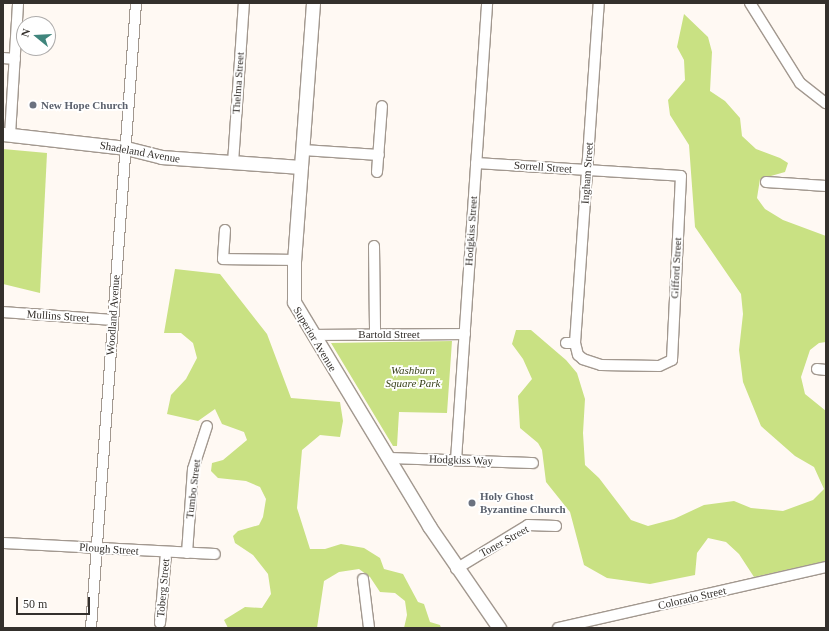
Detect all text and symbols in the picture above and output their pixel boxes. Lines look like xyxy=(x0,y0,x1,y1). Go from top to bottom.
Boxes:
north arrow xyxy=(16,16,56,56)
text: N xyxy=(19,27,32,38)
street label: Thelma Street xyxy=(229,52,247,114)
place label: New Hope Church xyxy=(41,98,128,112)
marker: New Hope Church xyxy=(28,100,38,110)
street label: Shadeland Avenue xyxy=(98,138,182,166)
street label: Ingham Street xyxy=(578,142,596,204)
street label: Sorrell Street xyxy=(513,158,573,176)
street label: Hodgkiss Street xyxy=(462,196,480,266)
street label: Gifford Street xyxy=(668,237,684,299)
street label: Woodland Avenue xyxy=(104,274,122,356)
street label: Superior Avenue xyxy=(290,304,340,374)
street label: Mullins Street xyxy=(26,307,90,325)
street label: Bartold Street xyxy=(358,327,420,341)
park label: Washburn Square Park xyxy=(386,364,440,390)
street label: Hodgkiss Way xyxy=(429,452,493,468)
street label: Tumbo Street xyxy=(183,459,203,519)
place label: Holy Ghost Byzantine Church xyxy=(480,490,566,516)
marker: Holy Ghost Byzantine Church xyxy=(467,498,477,508)
street label: Toner Street xyxy=(477,522,531,560)
street label: Plough Street xyxy=(79,540,139,558)
street label: Toberg Street xyxy=(154,558,172,618)
street label: Colorado Street xyxy=(657,584,727,612)
scale bar xyxy=(18,589,92,615)
text: 50 m xyxy=(23,597,47,611)

